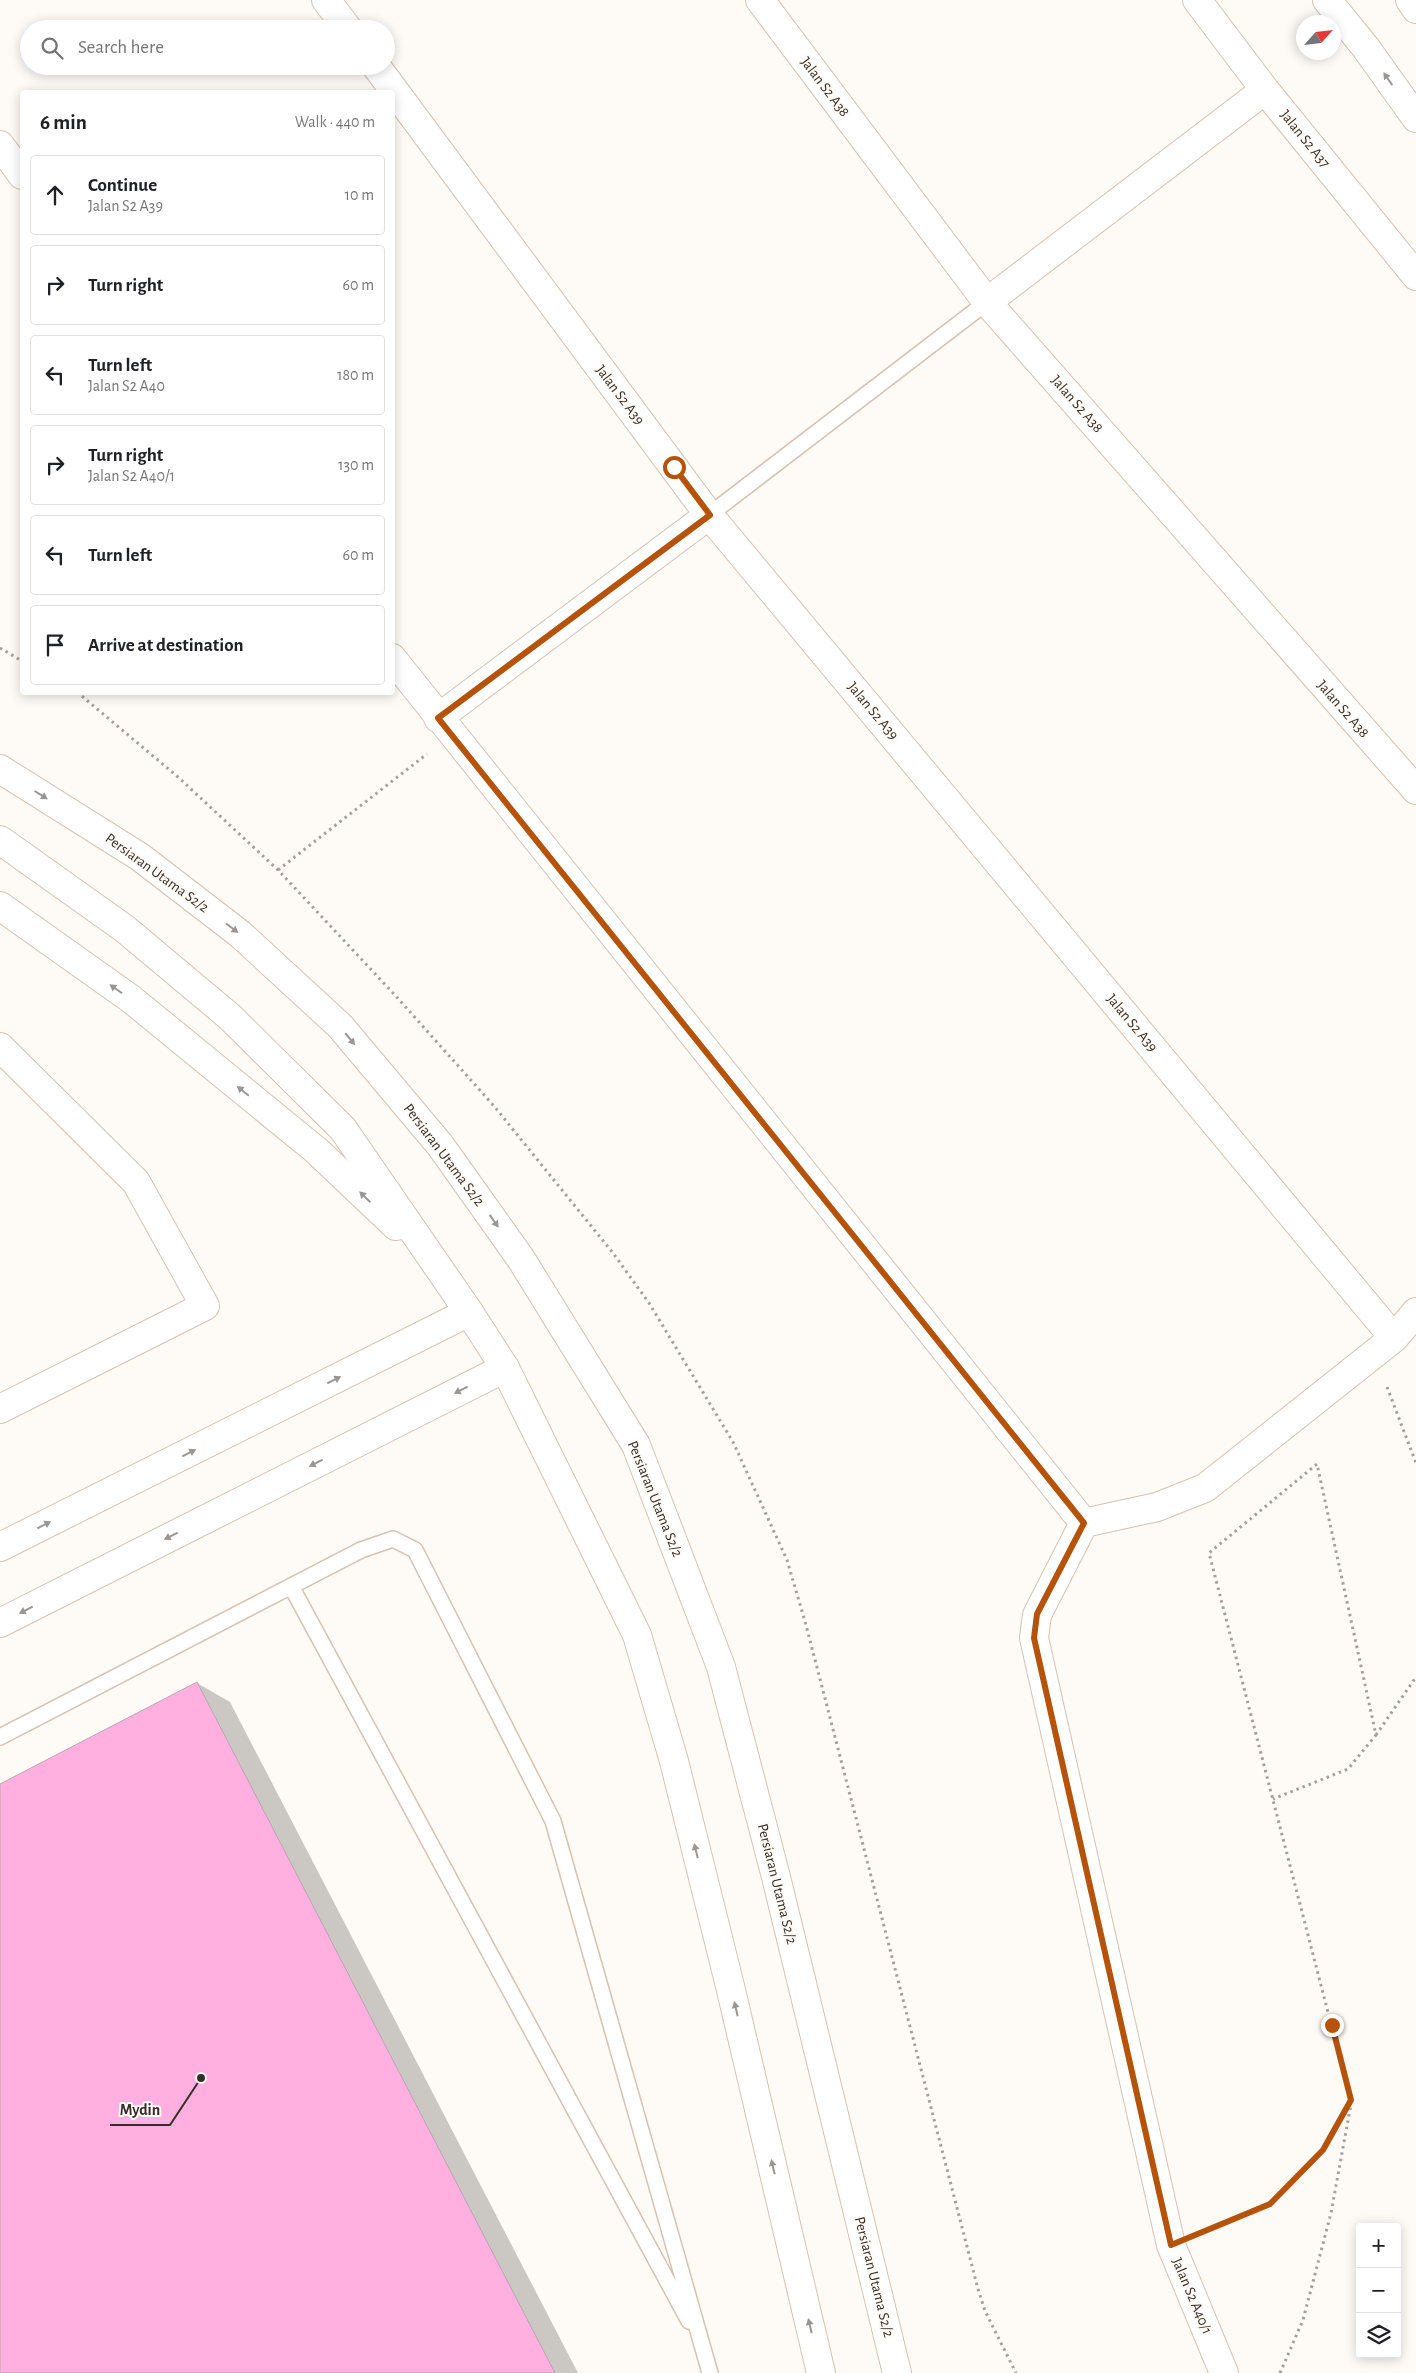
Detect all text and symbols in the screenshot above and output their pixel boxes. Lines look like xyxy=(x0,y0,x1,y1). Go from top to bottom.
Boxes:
north arrow xyxy=(1296,15,1341,60)
search box xyxy=(20,20,395,75)
icon: search xyxy=(38,34,66,62)
text: Search here xyxy=(78,38,164,57)
street label: Jalan S2 A38 xyxy=(798,54,852,120)
one-way arrow xyxy=(1383,72,1393,85)
street label: Jalan S2 A37 xyxy=(1277,107,1333,171)
text: 6 min xyxy=(40,112,87,133)
text: Walk · 440 m xyxy=(295,114,375,130)
text: Continue xyxy=(88,176,157,195)
icon: ahead xyxy=(41,181,69,209)
text: 10 m xyxy=(345,187,374,203)
text: Jalan S2 A39 xyxy=(88,198,163,214)
icon: right xyxy=(41,271,69,299)
text: Turn right xyxy=(88,276,163,295)
text: 60 m xyxy=(343,277,374,293)
text: Turn left xyxy=(88,356,152,375)
icon: left xyxy=(41,361,69,389)
street label: Jalan S2 A39 xyxy=(593,362,647,428)
text: 180 m xyxy=(337,367,374,383)
street label: Jalan S2 A38 xyxy=(1048,373,1106,435)
text: Jalan S2 A40 xyxy=(88,378,165,394)
text: Turn right xyxy=(88,446,163,465)
icon: right xyxy=(41,451,69,479)
route start xyxy=(663,456,686,479)
text: 130 m xyxy=(338,457,374,473)
text: Jalan S2 A40/1 xyxy=(88,468,175,484)
icon: left xyxy=(41,541,69,569)
text: Turn left xyxy=(88,546,152,565)
text: 60 m xyxy=(343,547,374,563)
icon: arrive xyxy=(41,631,69,659)
text: Arrive at destination xyxy=(88,636,244,655)
street label: Jalan S2 A38 xyxy=(1314,678,1372,740)
street label: Jalan S2 A39 xyxy=(845,679,901,743)
one-way arrow xyxy=(35,790,48,800)
street label: Persiaran Utama S2/2 xyxy=(102,830,212,916)
one-way arrow xyxy=(225,922,238,933)
one-way arrow xyxy=(109,984,123,994)
street label: Jalan S2 A39 xyxy=(1104,991,1160,1055)
one-way arrow xyxy=(345,1032,356,1045)
one-way arrow xyxy=(237,1085,250,1096)
street label: Persiaran Utama S2/2 xyxy=(401,1101,487,1209)
one-way arrow xyxy=(360,1191,372,1203)
one-way arrow xyxy=(489,1214,499,1228)
one-way arrow xyxy=(327,1376,341,1384)
one-way arrow xyxy=(454,1386,468,1394)
street label: Persiaran Utama S2/2 xyxy=(625,1439,685,1559)
one-way arrow xyxy=(182,1449,196,1457)
one-way arrow xyxy=(309,1459,323,1467)
one-way arrow xyxy=(36,1521,51,1530)
one-way arrow xyxy=(164,1533,178,1541)
one-way arrow xyxy=(19,1606,33,1614)
street label: Persiaran Utama S2/2 xyxy=(755,1822,799,1946)
one-way arrow xyxy=(692,1844,700,1859)
one-way arrow xyxy=(732,2002,740,2017)
route end xyxy=(1321,2014,1344,2037)
callout: Mydin xyxy=(110,2094,170,2125)
text: Mydin xyxy=(120,2102,160,2119)
one-way arrow xyxy=(769,2160,777,2175)
street label: Persiaran Utama S2/2 xyxy=(852,2215,896,2339)
map controls xyxy=(1356,2223,1401,2358)
button: + xyxy=(1356,2223,1401,2268)
street label: Jalan S2 A40/1 xyxy=(1169,2255,1215,2337)
button: − xyxy=(1356,2268,1401,2313)
button: layers xyxy=(1356,2313,1401,2358)
one-way arrow xyxy=(806,2318,814,2333)

